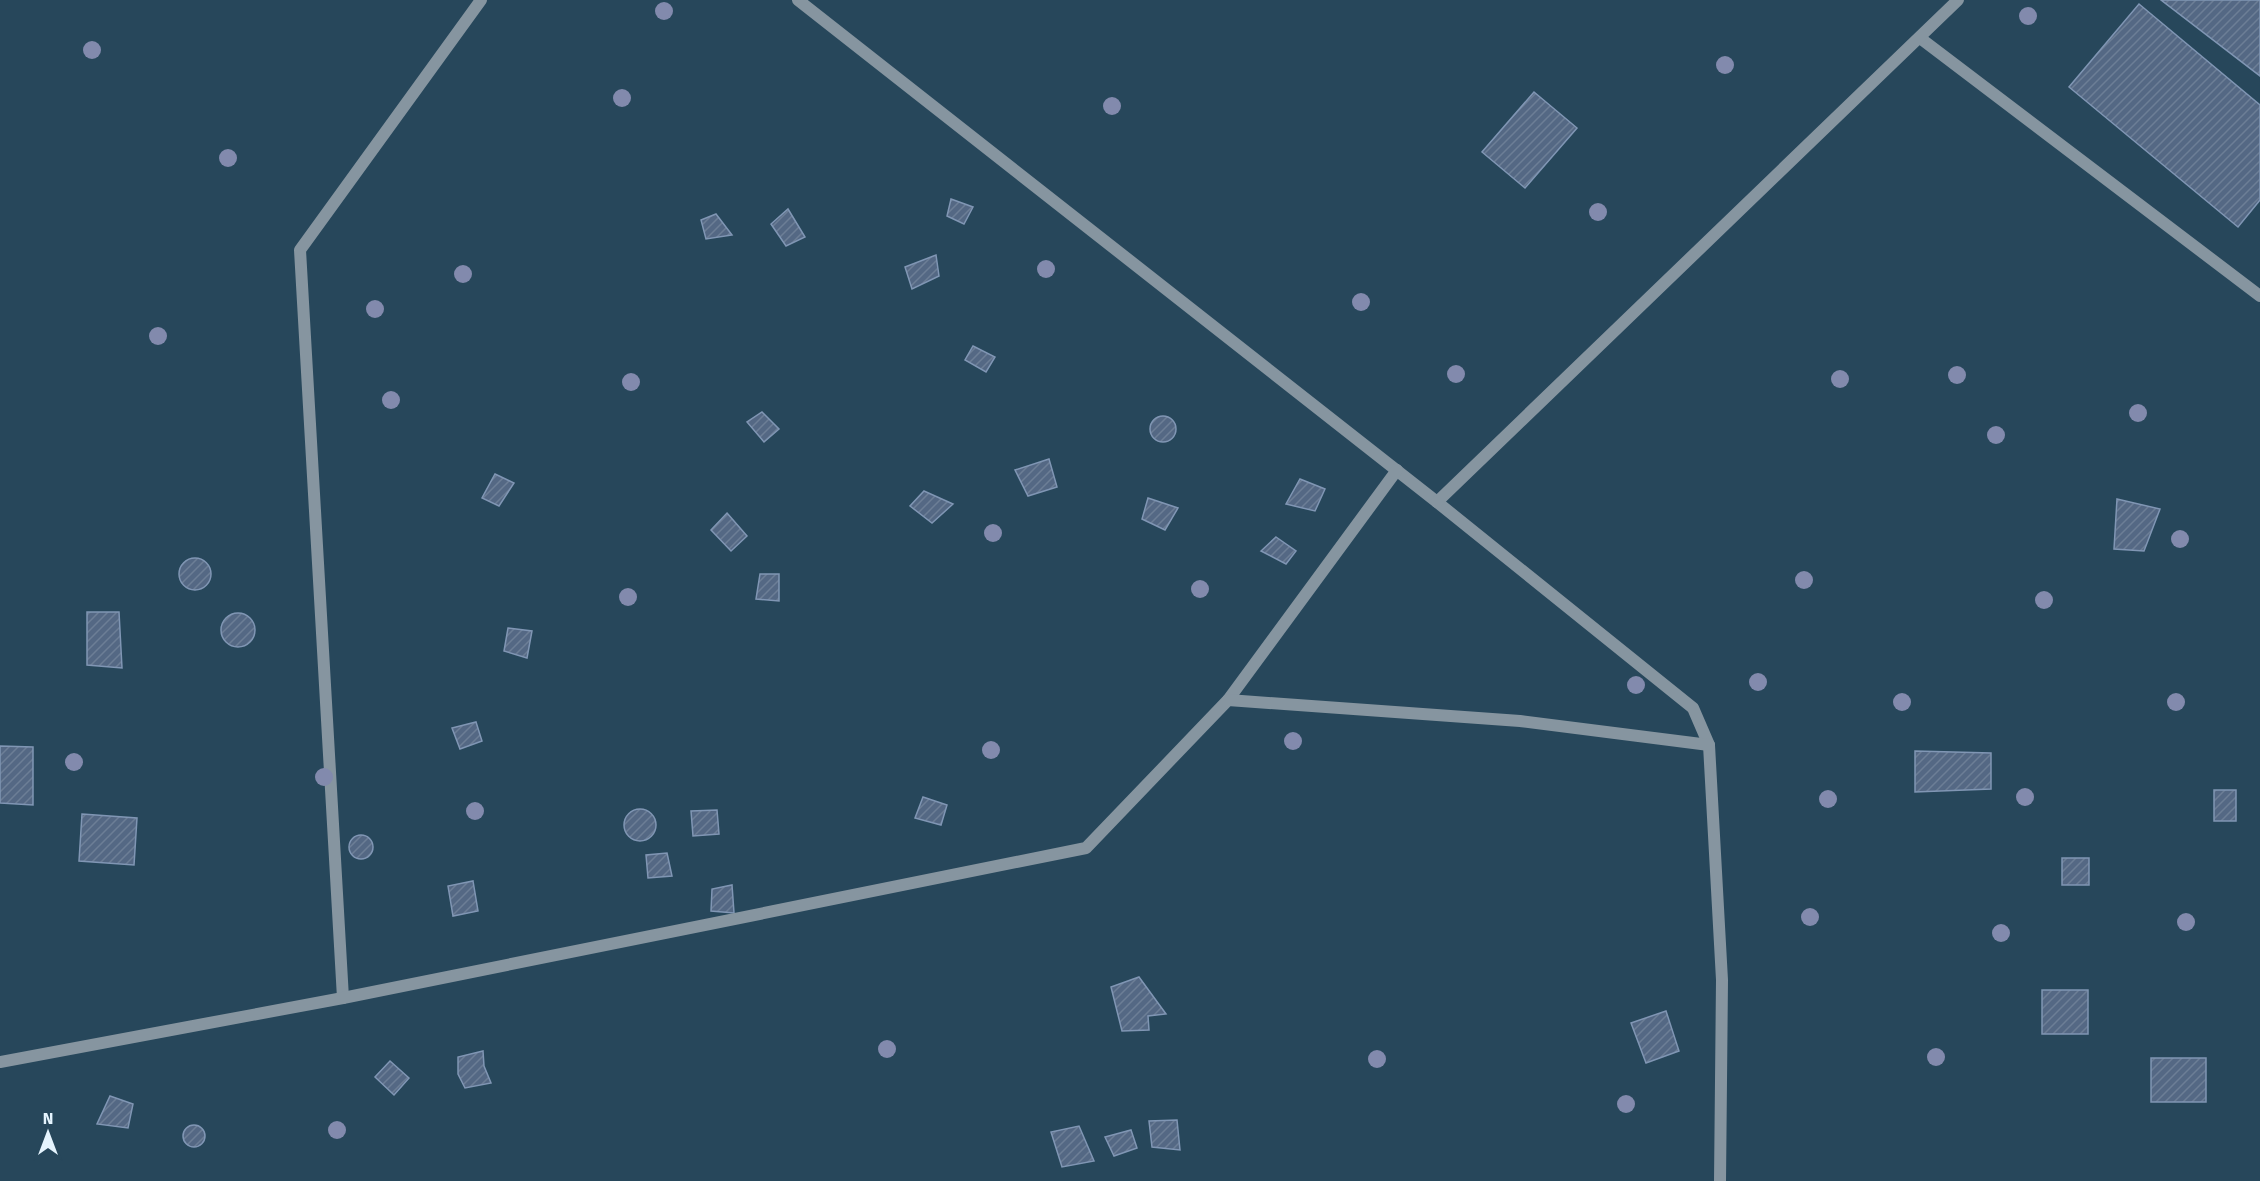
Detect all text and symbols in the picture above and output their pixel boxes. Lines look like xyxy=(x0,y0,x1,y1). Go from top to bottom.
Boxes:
north arrow xyxy=(18,1103,78,1163)
text: N xyxy=(43,1109,53,1128)

